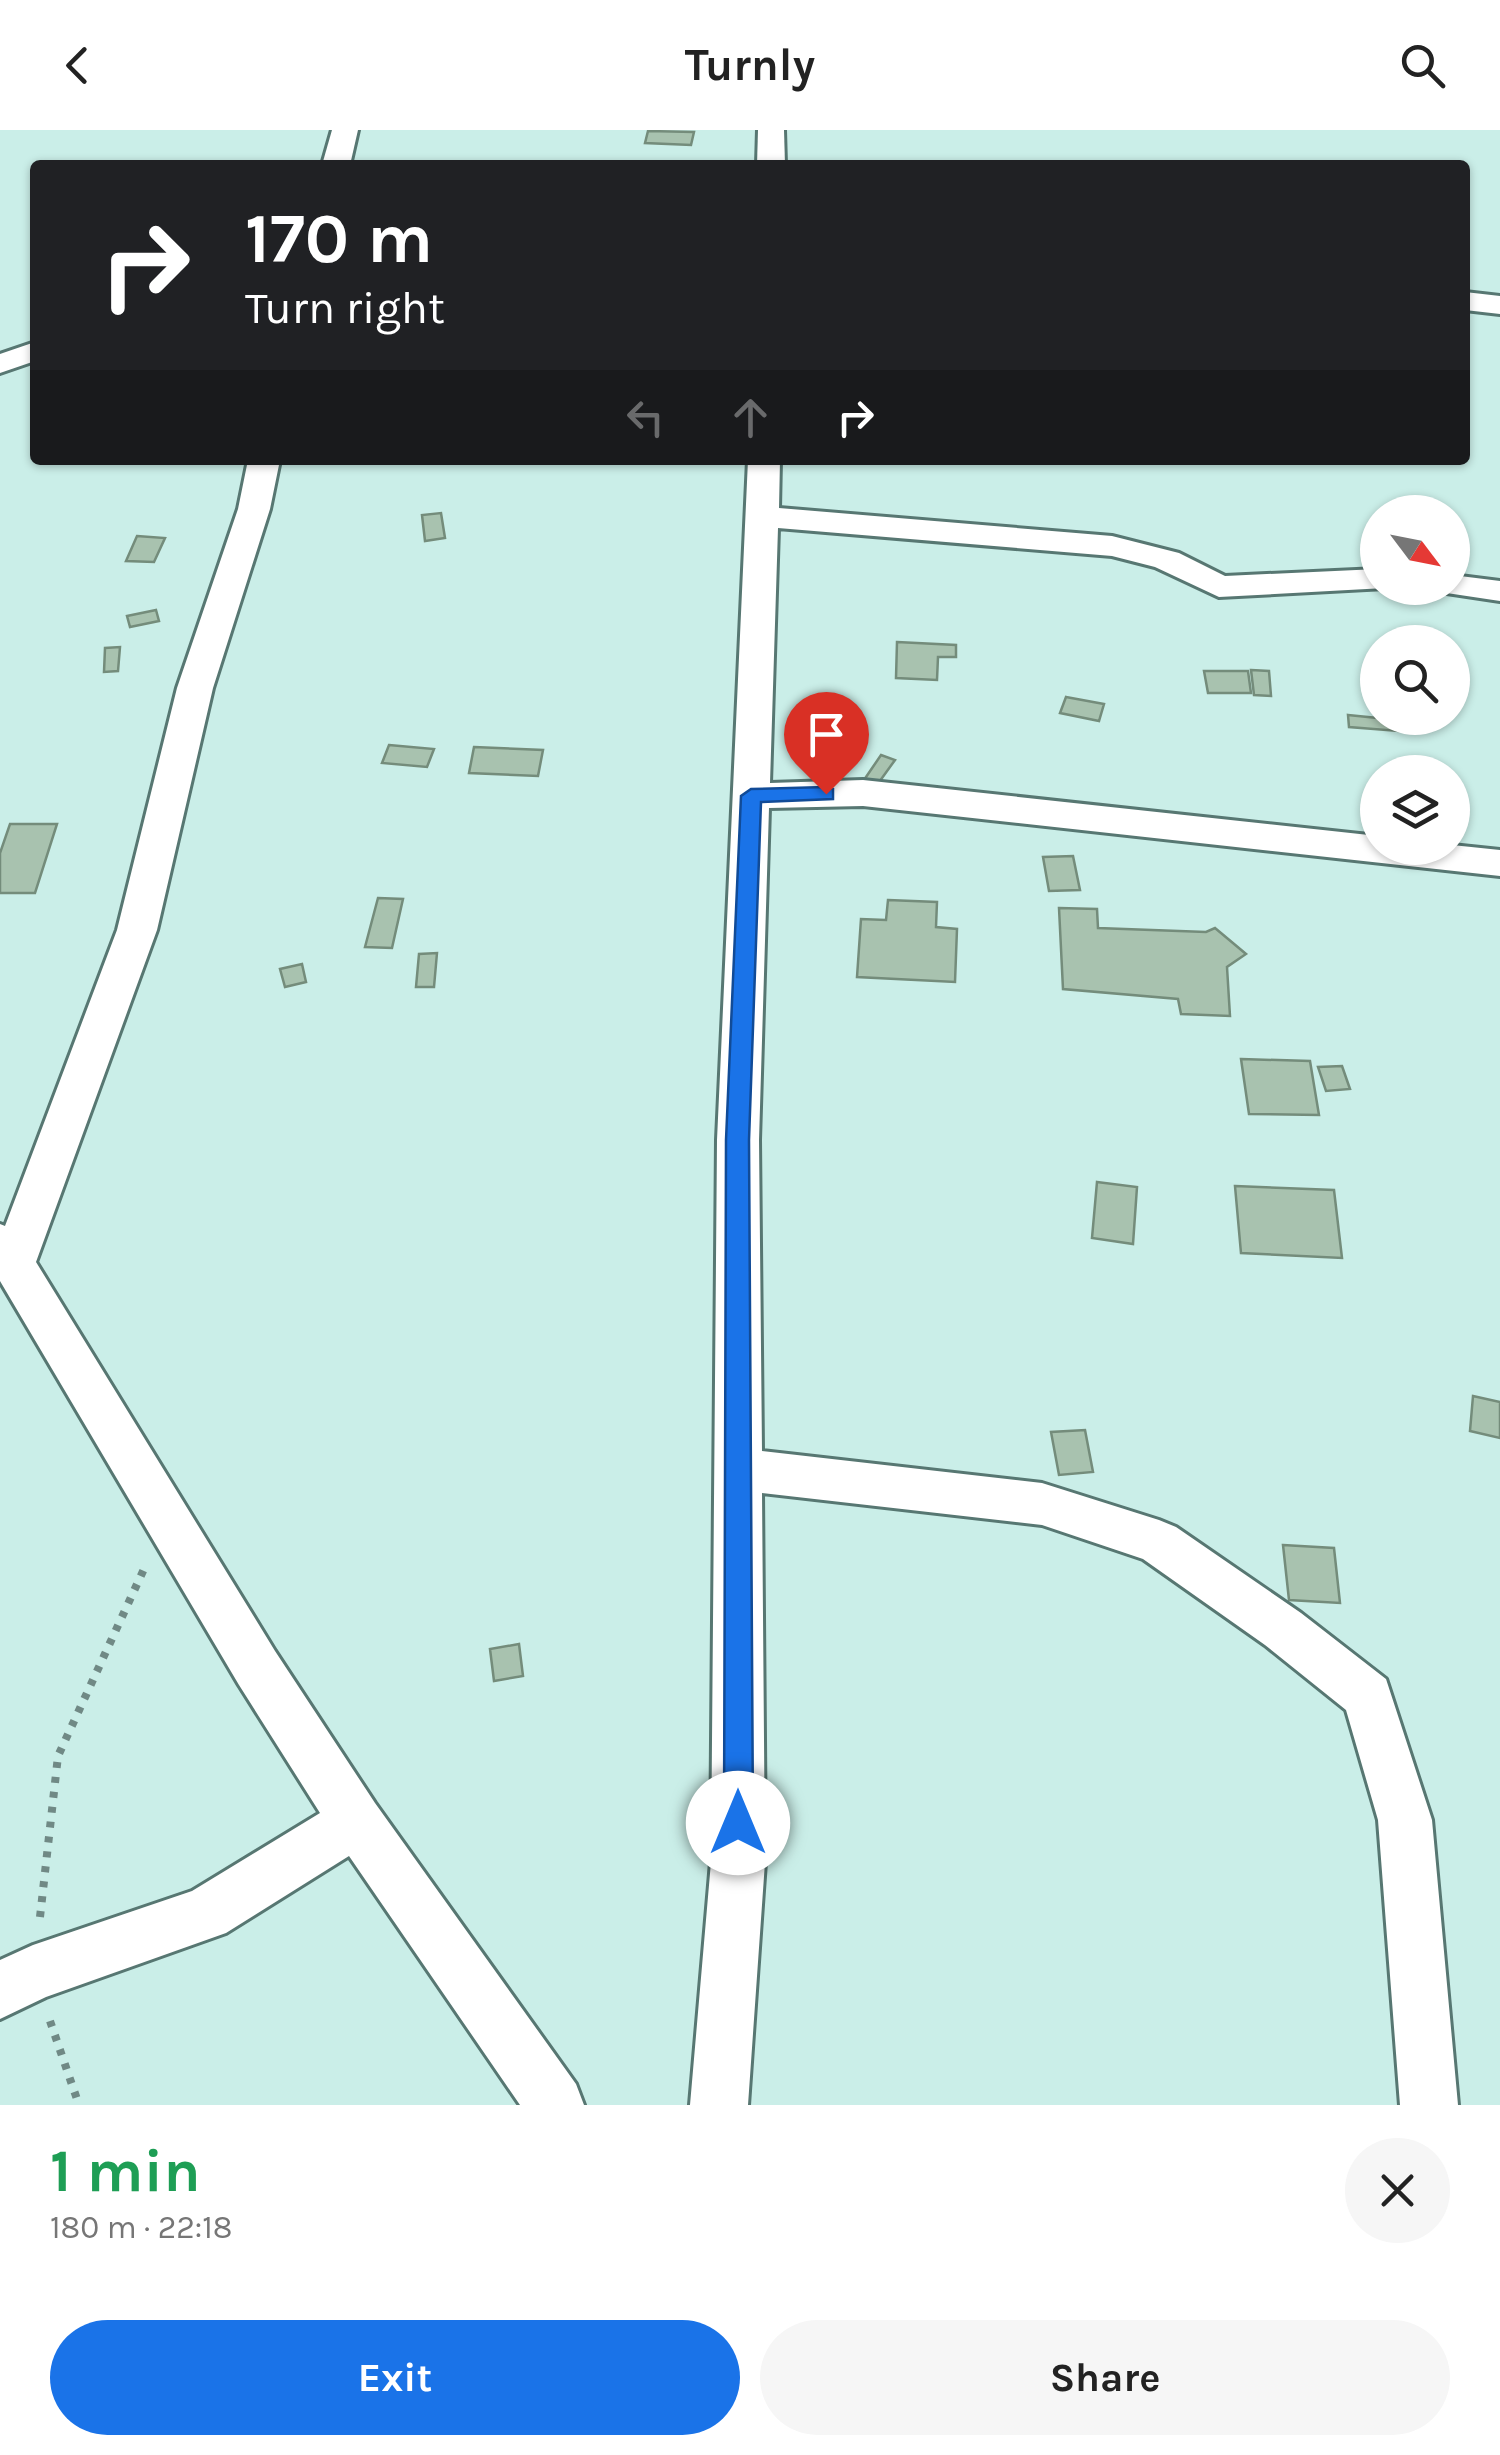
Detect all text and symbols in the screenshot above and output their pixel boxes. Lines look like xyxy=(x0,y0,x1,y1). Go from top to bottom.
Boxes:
icon: back xyxy=(50,38,105,93)
icon: search xyxy=(1395,38,1450,93)
text: Turnly xyxy=(685,39,815,91)
text: 170 m xyxy=(245,198,433,280)
icon: right xyxy=(80,200,210,330)
text: Turn right xyxy=(245,282,445,334)
icon: left xyxy=(618,390,673,445)
icon: ahead xyxy=(723,390,778,445)
icon: right xyxy=(828,390,883,445)
north arrow xyxy=(1360,495,1470,605)
map controls xyxy=(1360,495,1470,865)
button: search xyxy=(1360,625,1470,735)
pin xyxy=(784,692,869,795)
icon: arrive xyxy=(799,707,854,762)
button: layers xyxy=(1360,755,1470,865)
position arrow xyxy=(686,1771,790,1875)
text: 1 min xyxy=(50,2136,201,2206)
button: close xyxy=(1345,2138,1450,2243)
text: 180 m · 22:18 xyxy=(50,2209,232,2246)
button: Exit xyxy=(50,2320,740,2435)
button: Share xyxy=(760,2320,1450,2435)

